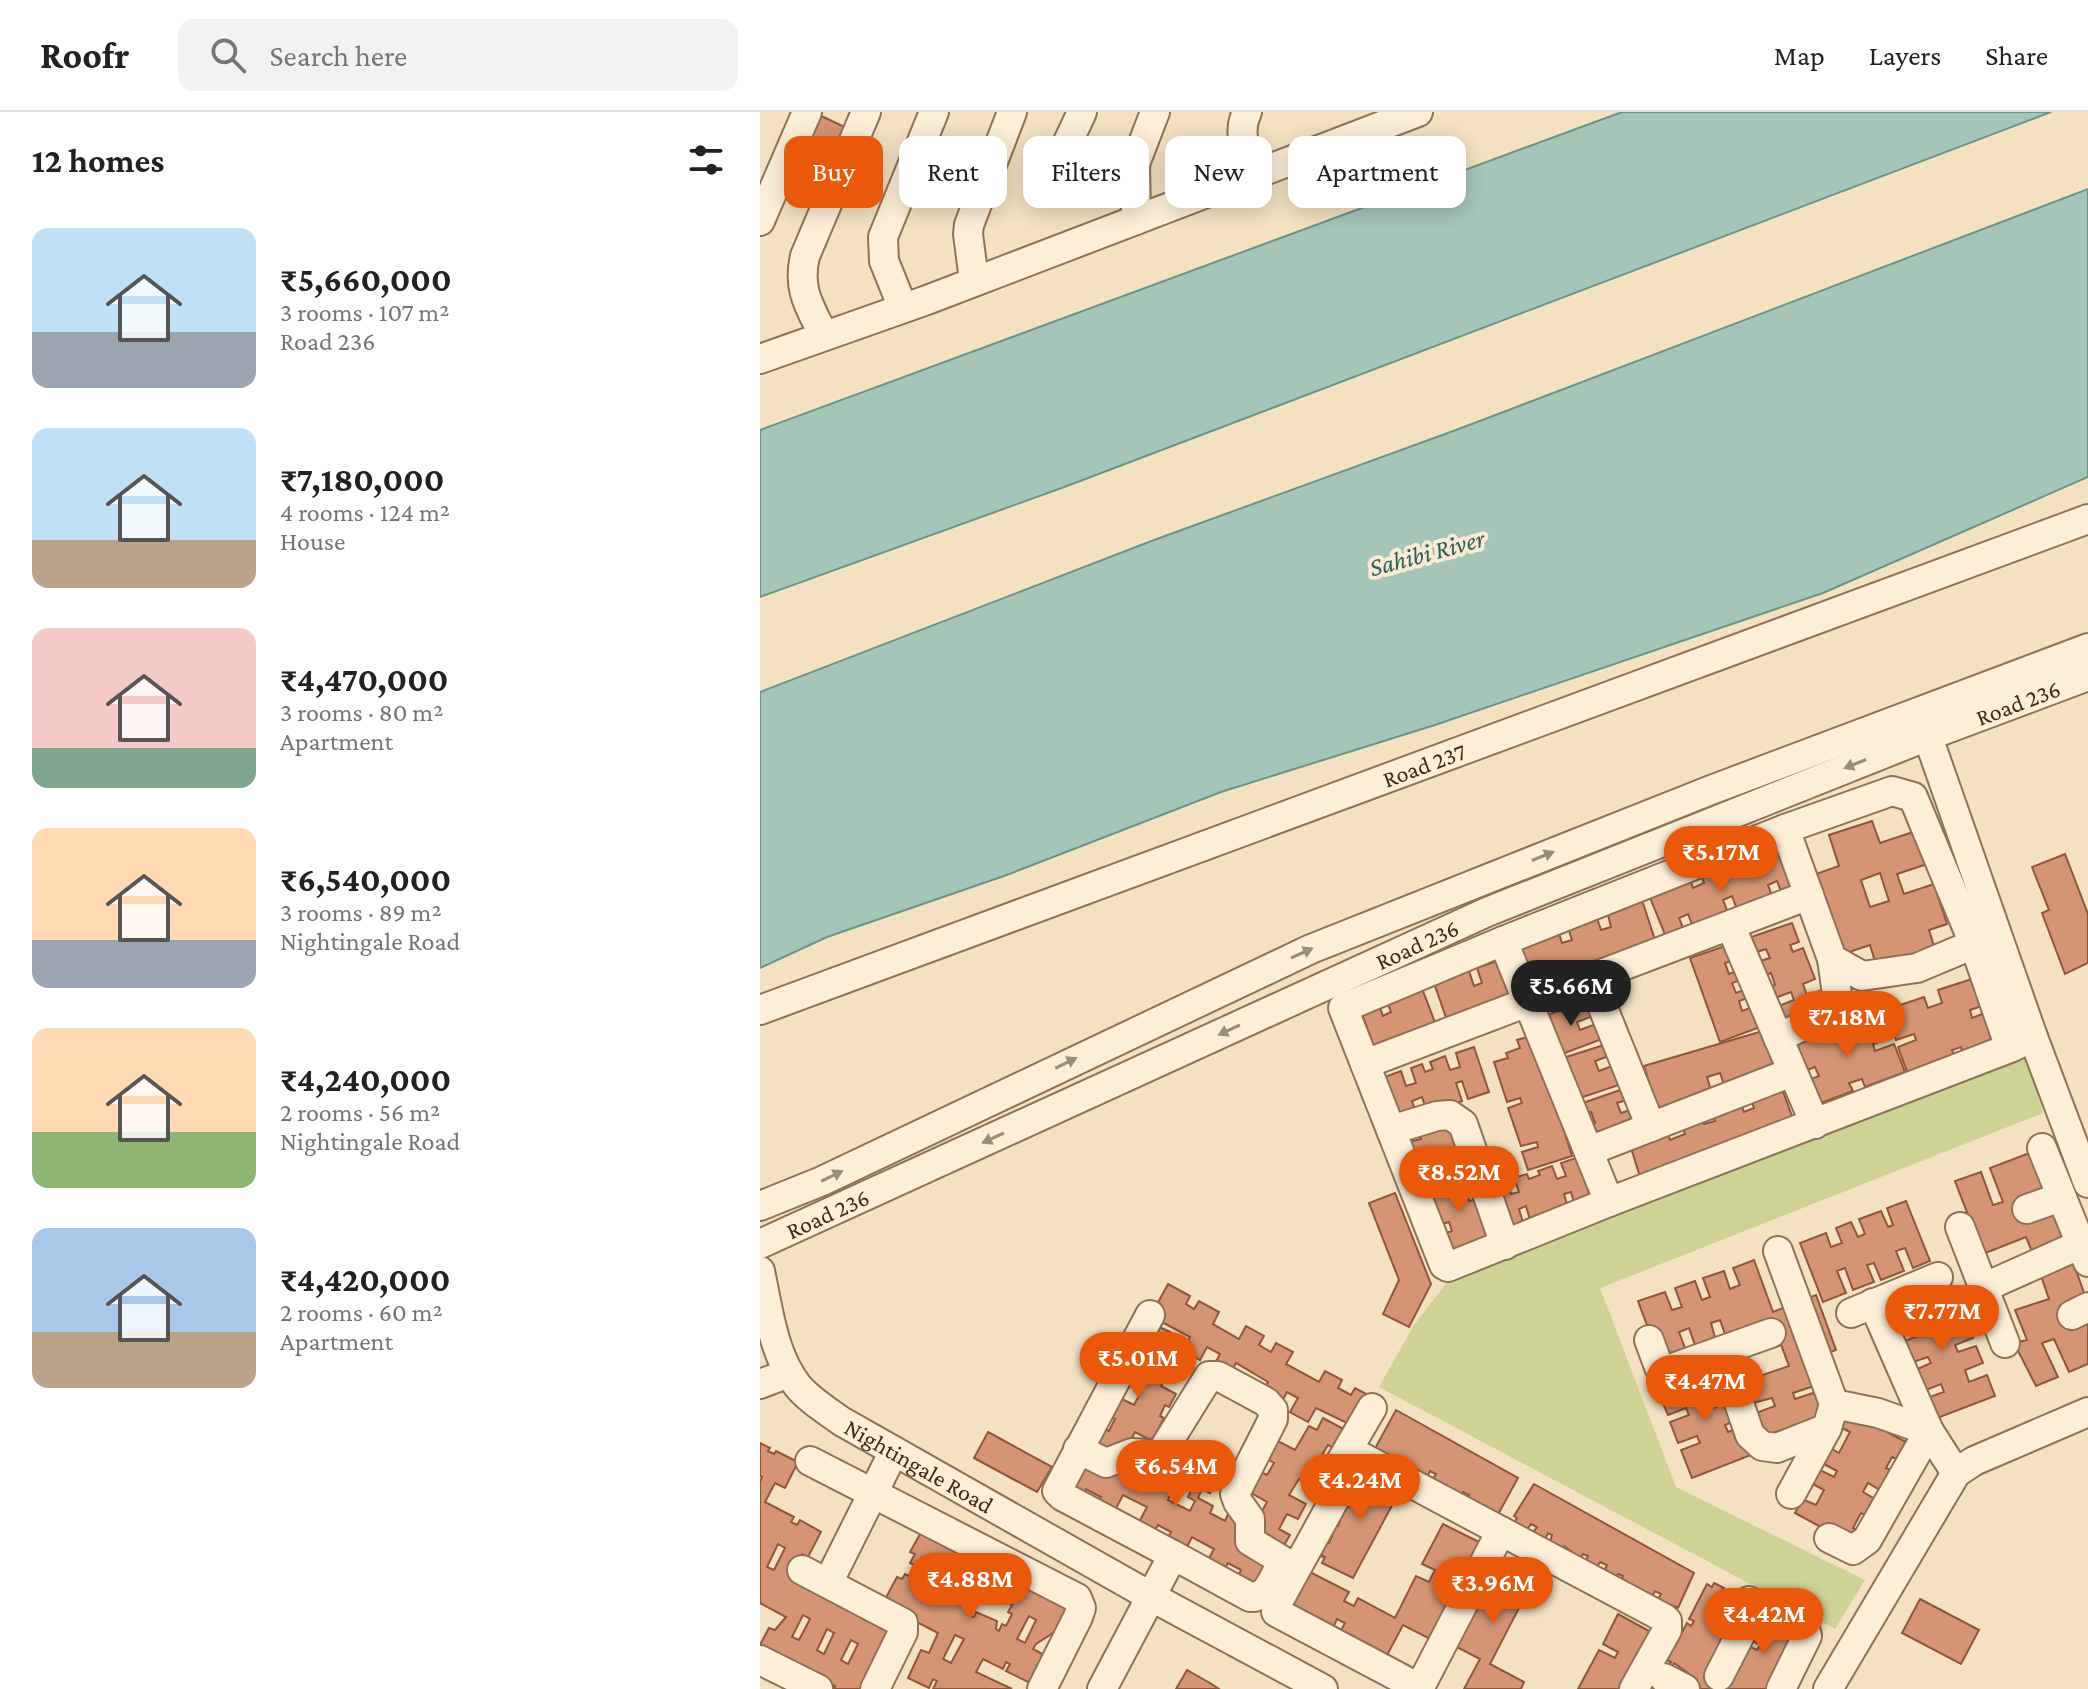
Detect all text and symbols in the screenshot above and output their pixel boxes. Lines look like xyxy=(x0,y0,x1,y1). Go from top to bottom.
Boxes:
search box xyxy=(178,19,738,91)
icon: search xyxy=(206,33,250,77)
text: Roofr xyxy=(40,34,130,76)
text: Search here xyxy=(270,39,407,72)
text: Map xyxy=(1774,40,1825,71)
text: Layers xyxy=(1869,40,1941,71)
text: Share xyxy=(1985,40,2048,71)
chip: Buy xyxy=(784,136,883,208)
chip: Rent xyxy=(899,136,1007,208)
chip: Filters xyxy=(1023,136,1149,208)
chip: New xyxy=(1165,136,1272,208)
chip: Apartment xyxy=(1288,136,1466,208)
icon: filters xyxy=(684,138,728,182)
text: 12 homes xyxy=(32,142,164,179)
icon: home xyxy=(96,260,192,356)
text: ₹5,660,000 xyxy=(280,261,452,298)
text: 3 rooms · 107 m² xyxy=(280,298,449,327)
text: Road 236 xyxy=(280,327,376,356)
icon: home xyxy=(96,460,192,556)
text: ₹7,180,000 xyxy=(280,461,444,498)
text: 4 rooms · 124 m² xyxy=(280,498,450,527)
water label: Sahibi River xyxy=(1366,523,1489,582)
text: House xyxy=(280,527,345,556)
icon: home xyxy=(96,660,192,756)
text: ₹4,470,000 xyxy=(280,661,448,698)
street label: Road 236 xyxy=(1972,674,2064,730)
text: 3 rooms · 80 m² xyxy=(280,698,443,727)
text: Apartment xyxy=(280,727,393,756)
street label: Road 237 xyxy=(1379,737,1469,792)
one-way arrow xyxy=(1843,758,1867,771)
pin: ₹5.17M xyxy=(1656,826,1786,894)
text: ₹5.17M xyxy=(1682,837,1760,866)
one-way arrow xyxy=(1531,849,1555,862)
icon: home xyxy=(96,860,192,956)
text: ₹6,540,000 xyxy=(280,861,451,898)
text: 3 rooms · 89 m² xyxy=(280,898,442,927)
street label: Road 236 xyxy=(1371,913,1462,975)
text: Nightingale Road xyxy=(280,927,460,956)
one-way arrow xyxy=(1290,947,1314,960)
pin: ₹5.66M xyxy=(1506,960,1636,1028)
text: ₹5.66M xyxy=(1529,971,1613,1000)
pin: ₹7.18M xyxy=(1782,991,1912,1059)
text: ₹7.18M xyxy=(1808,1002,1886,1031)
one-way arrow xyxy=(1217,1023,1241,1037)
one-way arrow xyxy=(1055,1056,1078,1070)
icon: home xyxy=(96,1060,192,1156)
text: ₹4,240,000 xyxy=(280,1061,451,1098)
text: 2 rooms · 56 m² xyxy=(280,1098,440,1127)
text: Nightingale Road xyxy=(280,1127,460,1156)
one-way arrow xyxy=(981,1131,1004,1145)
pin: ₹8.52M xyxy=(1394,1146,1524,1214)
text: ₹8.52M xyxy=(1417,1157,1501,1186)
one-way arrow xyxy=(820,1169,844,1183)
street label: Road 236 xyxy=(782,1183,873,1244)
icon: home xyxy=(96,1260,192,1356)
text: ₹4,420,000 xyxy=(280,1261,450,1298)
pin: ₹7.77M xyxy=(1877,1285,2007,1353)
text: ₹7.77M xyxy=(1903,1296,1981,1325)
text: 2 rooms · 60 m² xyxy=(280,1298,443,1327)
text: Apartment xyxy=(280,1327,393,1356)
pin: ₹5.01M xyxy=(1073,1332,1203,1400)
text: ₹5.01M xyxy=(1098,1343,1178,1372)
pin: ₹4.47M xyxy=(1640,1355,1770,1423)
text: ₹4.47M xyxy=(1664,1366,1746,1395)
street label: Nightingale Road xyxy=(840,1413,999,1518)
pin: ₹6.54M xyxy=(1111,1440,1241,1508)
text: ₹6.54M xyxy=(1134,1451,1218,1480)
pin: ₹4.24M xyxy=(1295,1454,1425,1522)
text: ₹4.24M xyxy=(1318,1465,1402,1494)
pin: ₹4.88M xyxy=(905,1553,1035,1621)
pin: ₹3.96M xyxy=(1428,1557,1558,1625)
text: ₹4.88M xyxy=(927,1564,1013,1593)
text: ₹3.96M xyxy=(1451,1568,1535,1597)
pin: ₹4.42M xyxy=(1699,1588,1829,1656)
text: ₹4.42M xyxy=(1722,1599,1806,1628)

